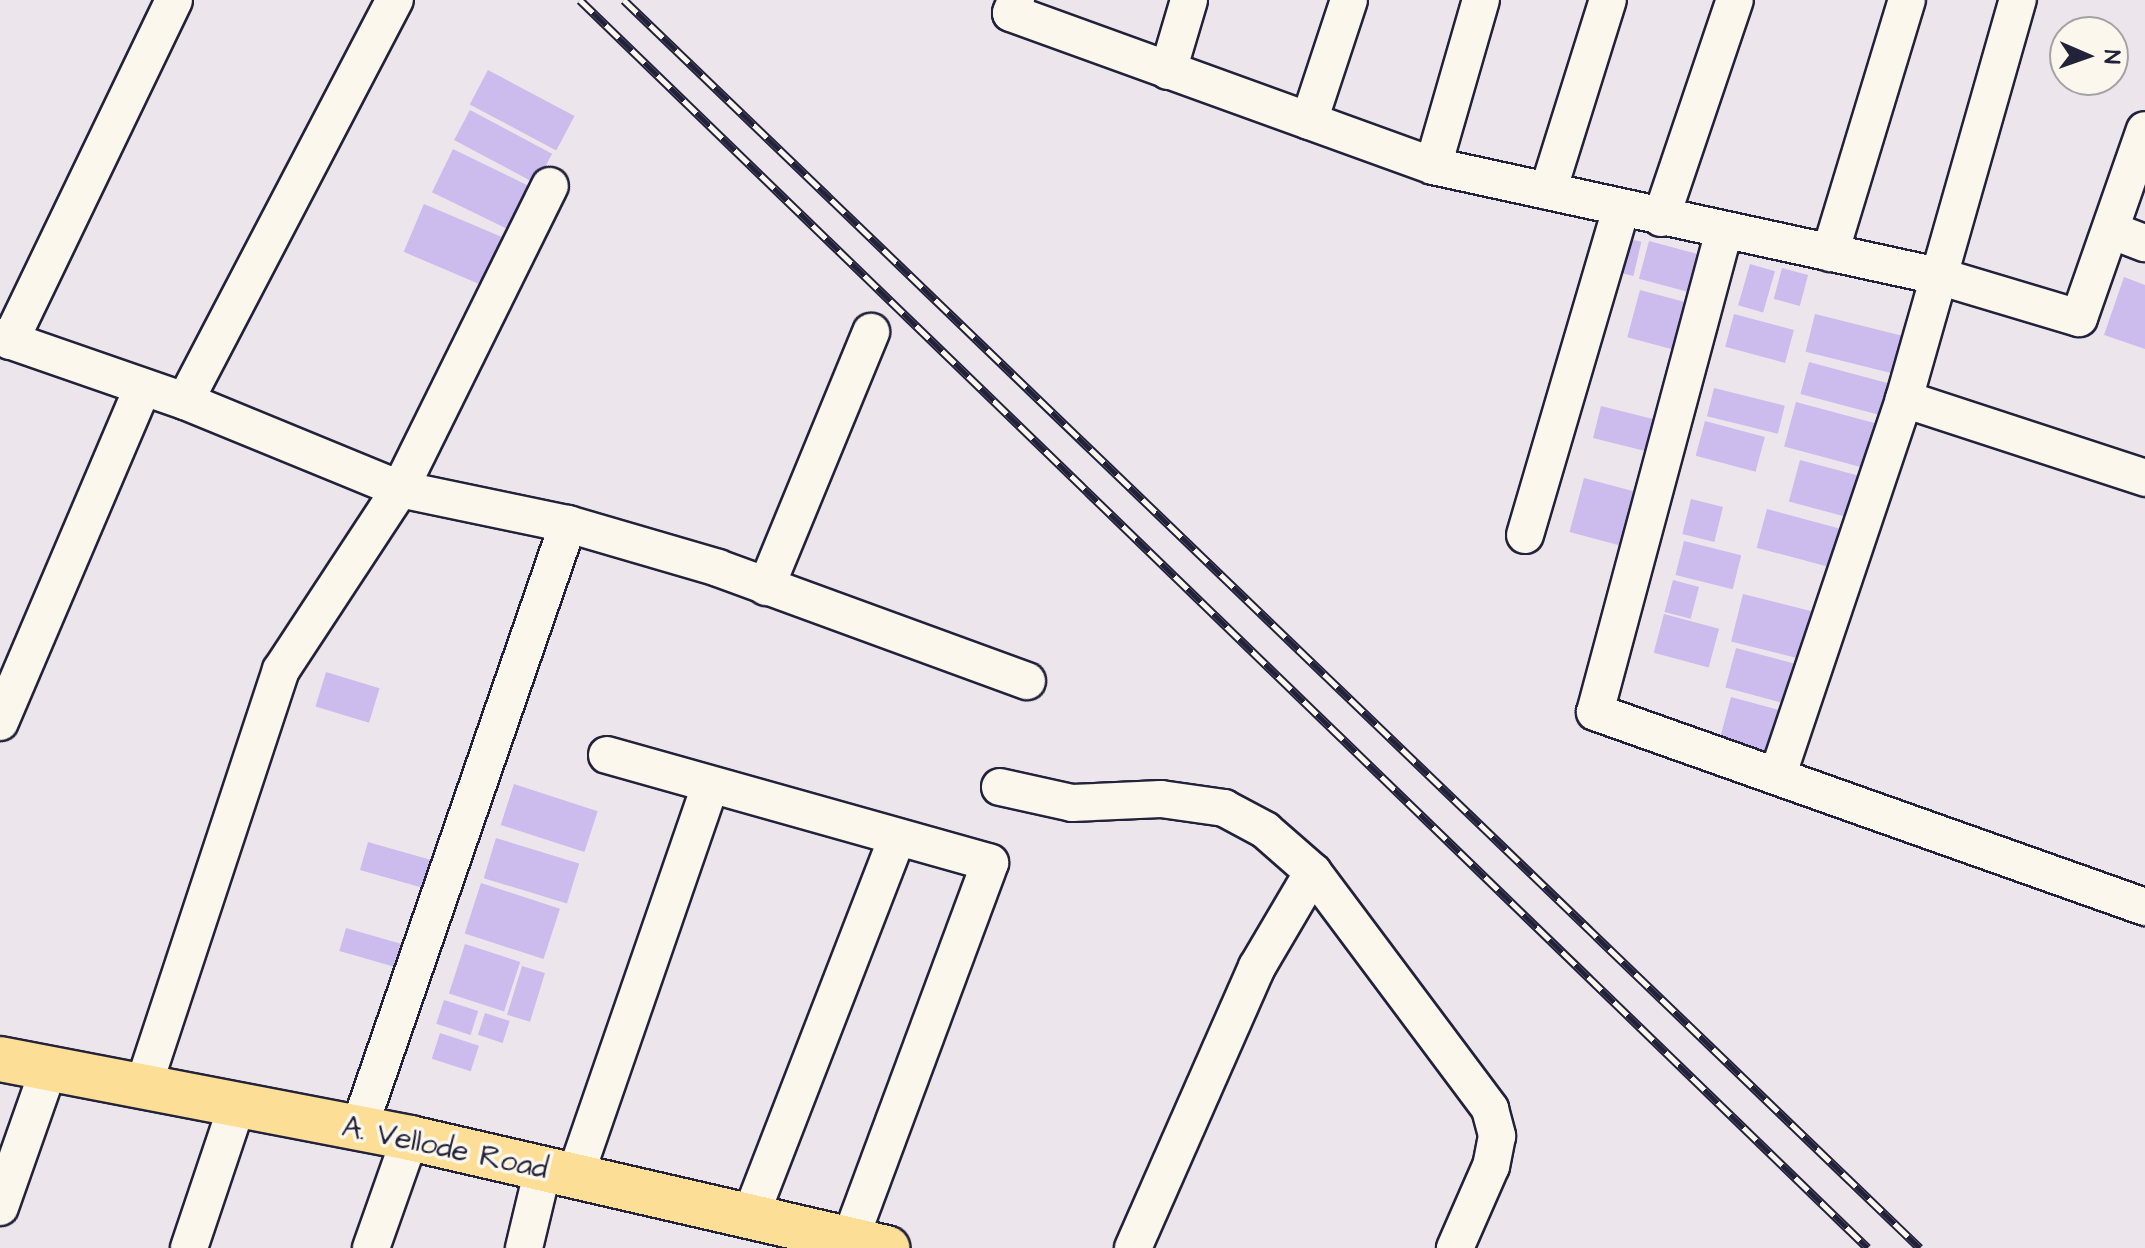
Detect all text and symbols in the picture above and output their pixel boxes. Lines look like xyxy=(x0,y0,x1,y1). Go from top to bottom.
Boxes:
north arrow xyxy=(2049,16,2129,96)
text: N xyxy=(2096,49,2127,64)
street label: A. Vellode Road xyxy=(339,1109,551,1187)

